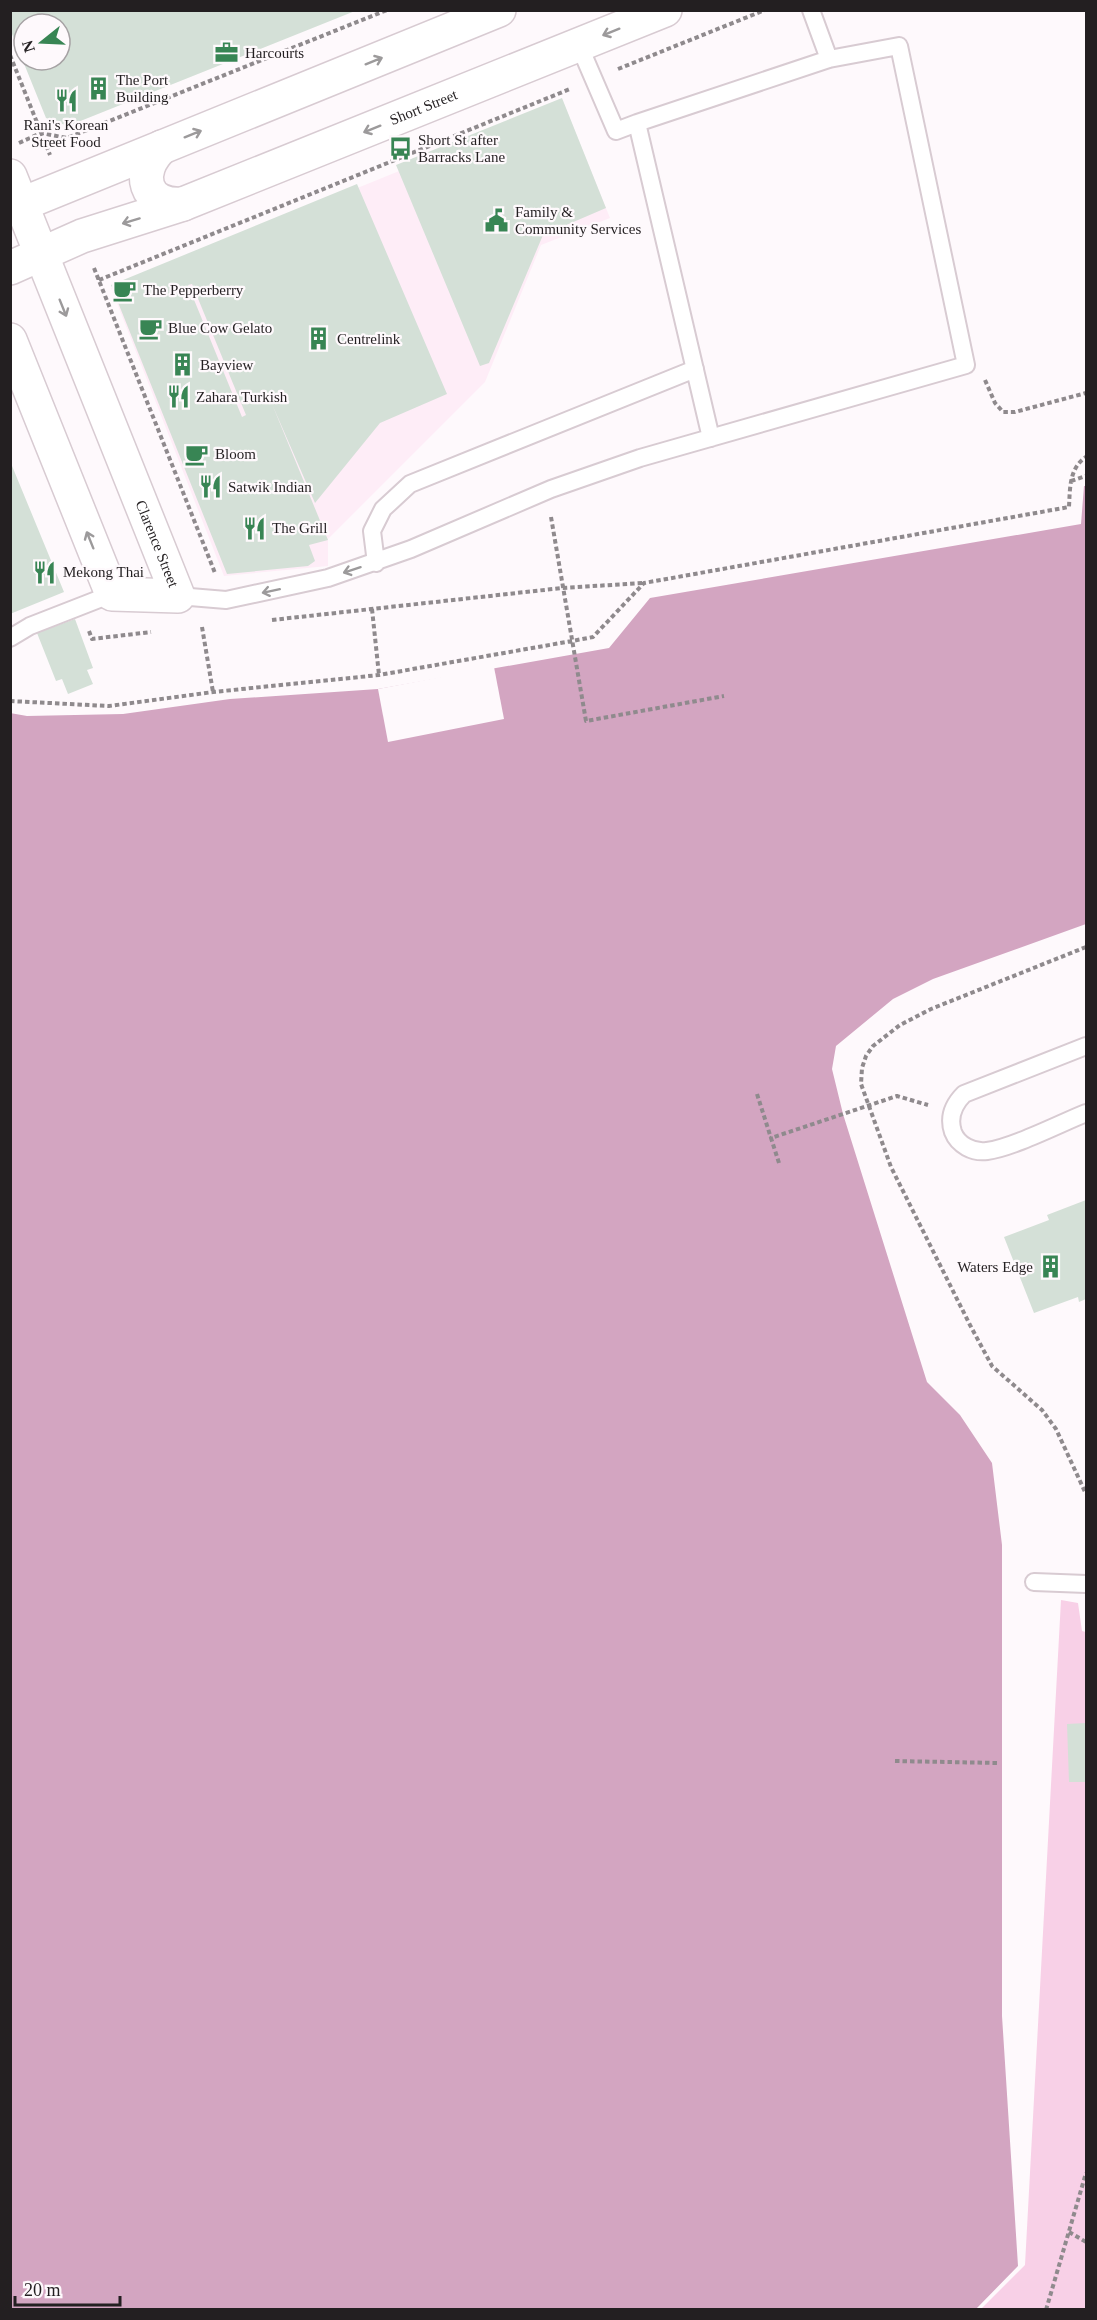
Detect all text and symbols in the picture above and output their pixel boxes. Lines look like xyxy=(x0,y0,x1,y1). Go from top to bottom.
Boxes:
north arrow xyxy=(12,12,72,72)
one-way arrow xyxy=(602,28,621,39)
text: N xyxy=(18,38,38,55)
office icon: Harcourts xyxy=(214,40,240,66)
place label: Harcourts xyxy=(245,45,304,61)
one-way arrow xyxy=(364,55,382,66)
place label: The Port Building xyxy=(116,72,169,105)
building icon: The Port Building xyxy=(85,76,111,102)
street label: Short Street xyxy=(387,86,460,128)
restaurant icon: Rani's Korean Street Food xyxy=(53,88,79,114)
place label: Rani's Korean Street Food xyxy=(24,117,109,150)
one-way arrow xyxy=(363,124,381,135)
one-way arrow xyxy=(183,128,202,139)
place label: Short St after Barracks Lane xyxy=(418,132,505,165)
bus stop icon: Short St after Barracks Lane xyxy=(387,136,413,162)
place label: Family & Community Services xyxy=(515,204,641,237)
public building icon: Family & Community Services xyxy=(484,208,510,234)
one-way arrow xyxy=(122,216,141,227)
cafe icon: The Pepperberry xyxy=(112,277,138,303)
place label: The Pepperberry xyxy=(143,282,244,298)
one-way arrow xyxy=(59,298,70,317)
cafe icon: Blue Cow Gelato xyxy=(137,315,163,341)
place label: Blue Cow Gelato xyxy=(168,320,272,336)
building icon: Centrelink xyxy=(306,326,332,352)
place label: Centrelink xyxy=(337,331,401,347)
building icon: Bayview xyxy=(169,352,195,378)
place label: Bayview xyxy=(200,357,253,373)
restaurant icon: Zahara Turkish xyxy=(165,384,191,410)
place label: Zahara Turkish xyxy=(196,389,288,405)
cafe icon: Bloom xyxy=(184,441,210,467)
place label: Bloom xyxy=(215,446,256,462)
restaurant icon: Satwik Indian xyxy=(197,474,223,500)
place label: Satwik Indian xyxy=(228,479,312,495)
street label: Clarence Street xyxy=(133,498,182,590)
restaurant icon: The Grill xyxy=(241,515,267,541)
place label: The Grill xyxy=(272,520,327,536)
one-way arrow xyxy=(84,531,95,550)
restaurant icon: Mekong Thai xyxy=(32,559,58,585)
place label: Mekong Thai xyxy=(63,564,144,580)
one-way arrow xyxy=(343,566,362,577)
one-way arrow xyxy=(262,585,281,597)
building icon: Waters Edge xyxy=(1038,1254,1064,1280)
place label: Waters Edge xyxy=(957,1259,1033,1275)
scale bar xyxy=(15,2269,120,2307)
text: 20 m xyxy=(24,2280,61,2300)

